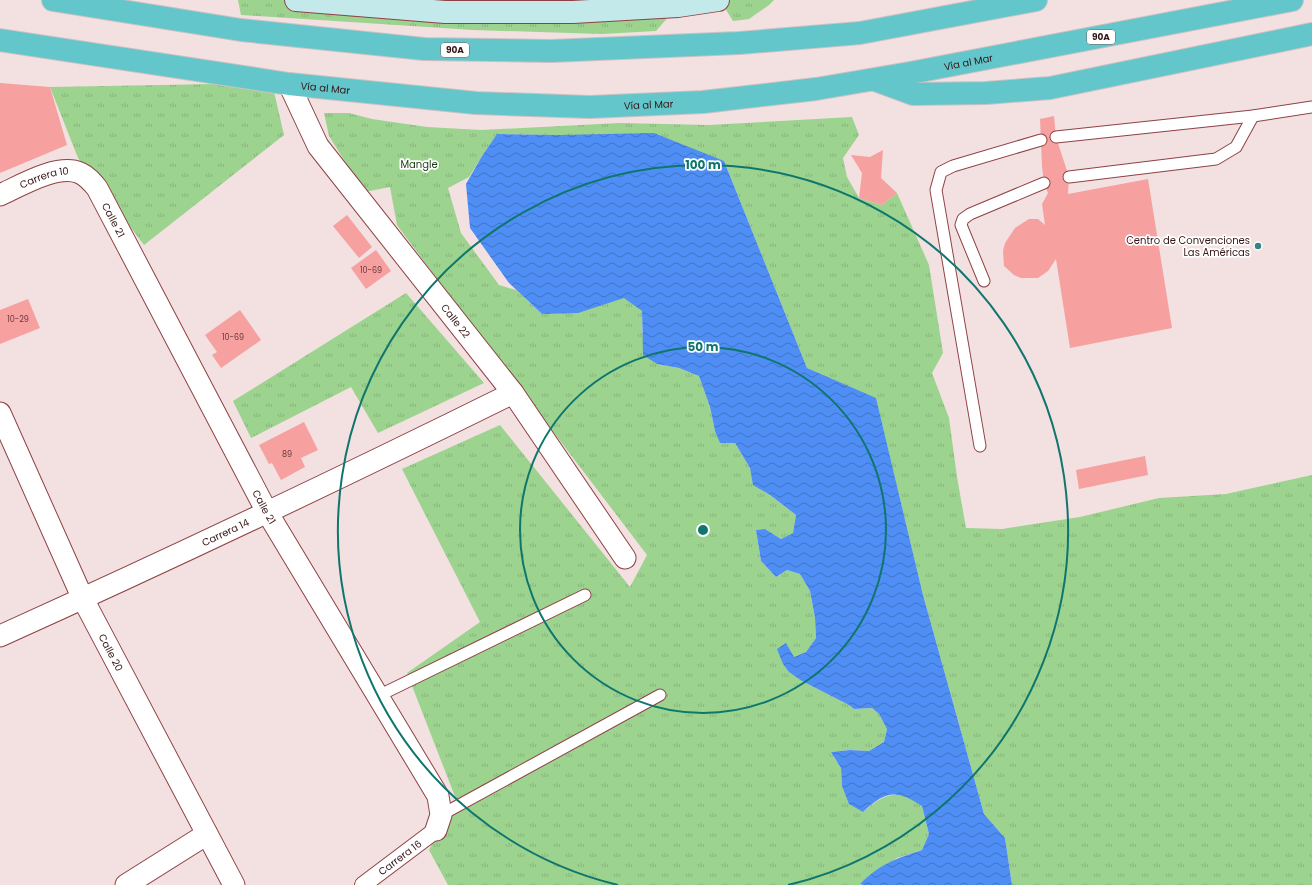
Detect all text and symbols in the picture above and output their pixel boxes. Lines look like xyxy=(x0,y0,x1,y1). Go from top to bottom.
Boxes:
road number: 90A xyxy=(1087,30,1115,44)
road number: 90A xyxy=(441,43,469,57)
street label: Vía al Mar xyxy=(943,50,994,74)
street label: Vía al Mar xyxy=(300,78,351,98)
street label: Vía al Mar xyxy=(623,96,674,113)
text: 100 m xyxy=(685,156,721,173)
park label: Mangle xyxy=(400,157,438,172)
street label: Carrera 10 xyxy=(17,163,69,192)
street label: Calle 21 xyxy=(98,200,129,240)
place label: Centro de Convenciones Las Américas xyxy=(1126,233,1250,260)
marker: Centro de Convenciones Las Américas xyxy=(1253,241,1263,251)
house number: 10-69 xyxy=(360,265,382,276)
street label: Calle 22 xyxy=(438,300,474,341)
house number: 10-29 xyxy=(7,314,29,325)
house number: 10-69 xyxy=(222,332,244,343)
text: 50 m xyxy=(688,338,719,355)
house number: 89 xyxy=(282,449,292,460)
street label: Calle 21 xyxy=(249,487,280,527)
street label: Carrera 14 xyxy=(199,514,251,550)
centre of rings xyxy=(696,523,710,537)
street label: Calle 20 xyxy=(95,631,127,674)
street label: Carrera 16 xyxy=(375,836,425,879)

